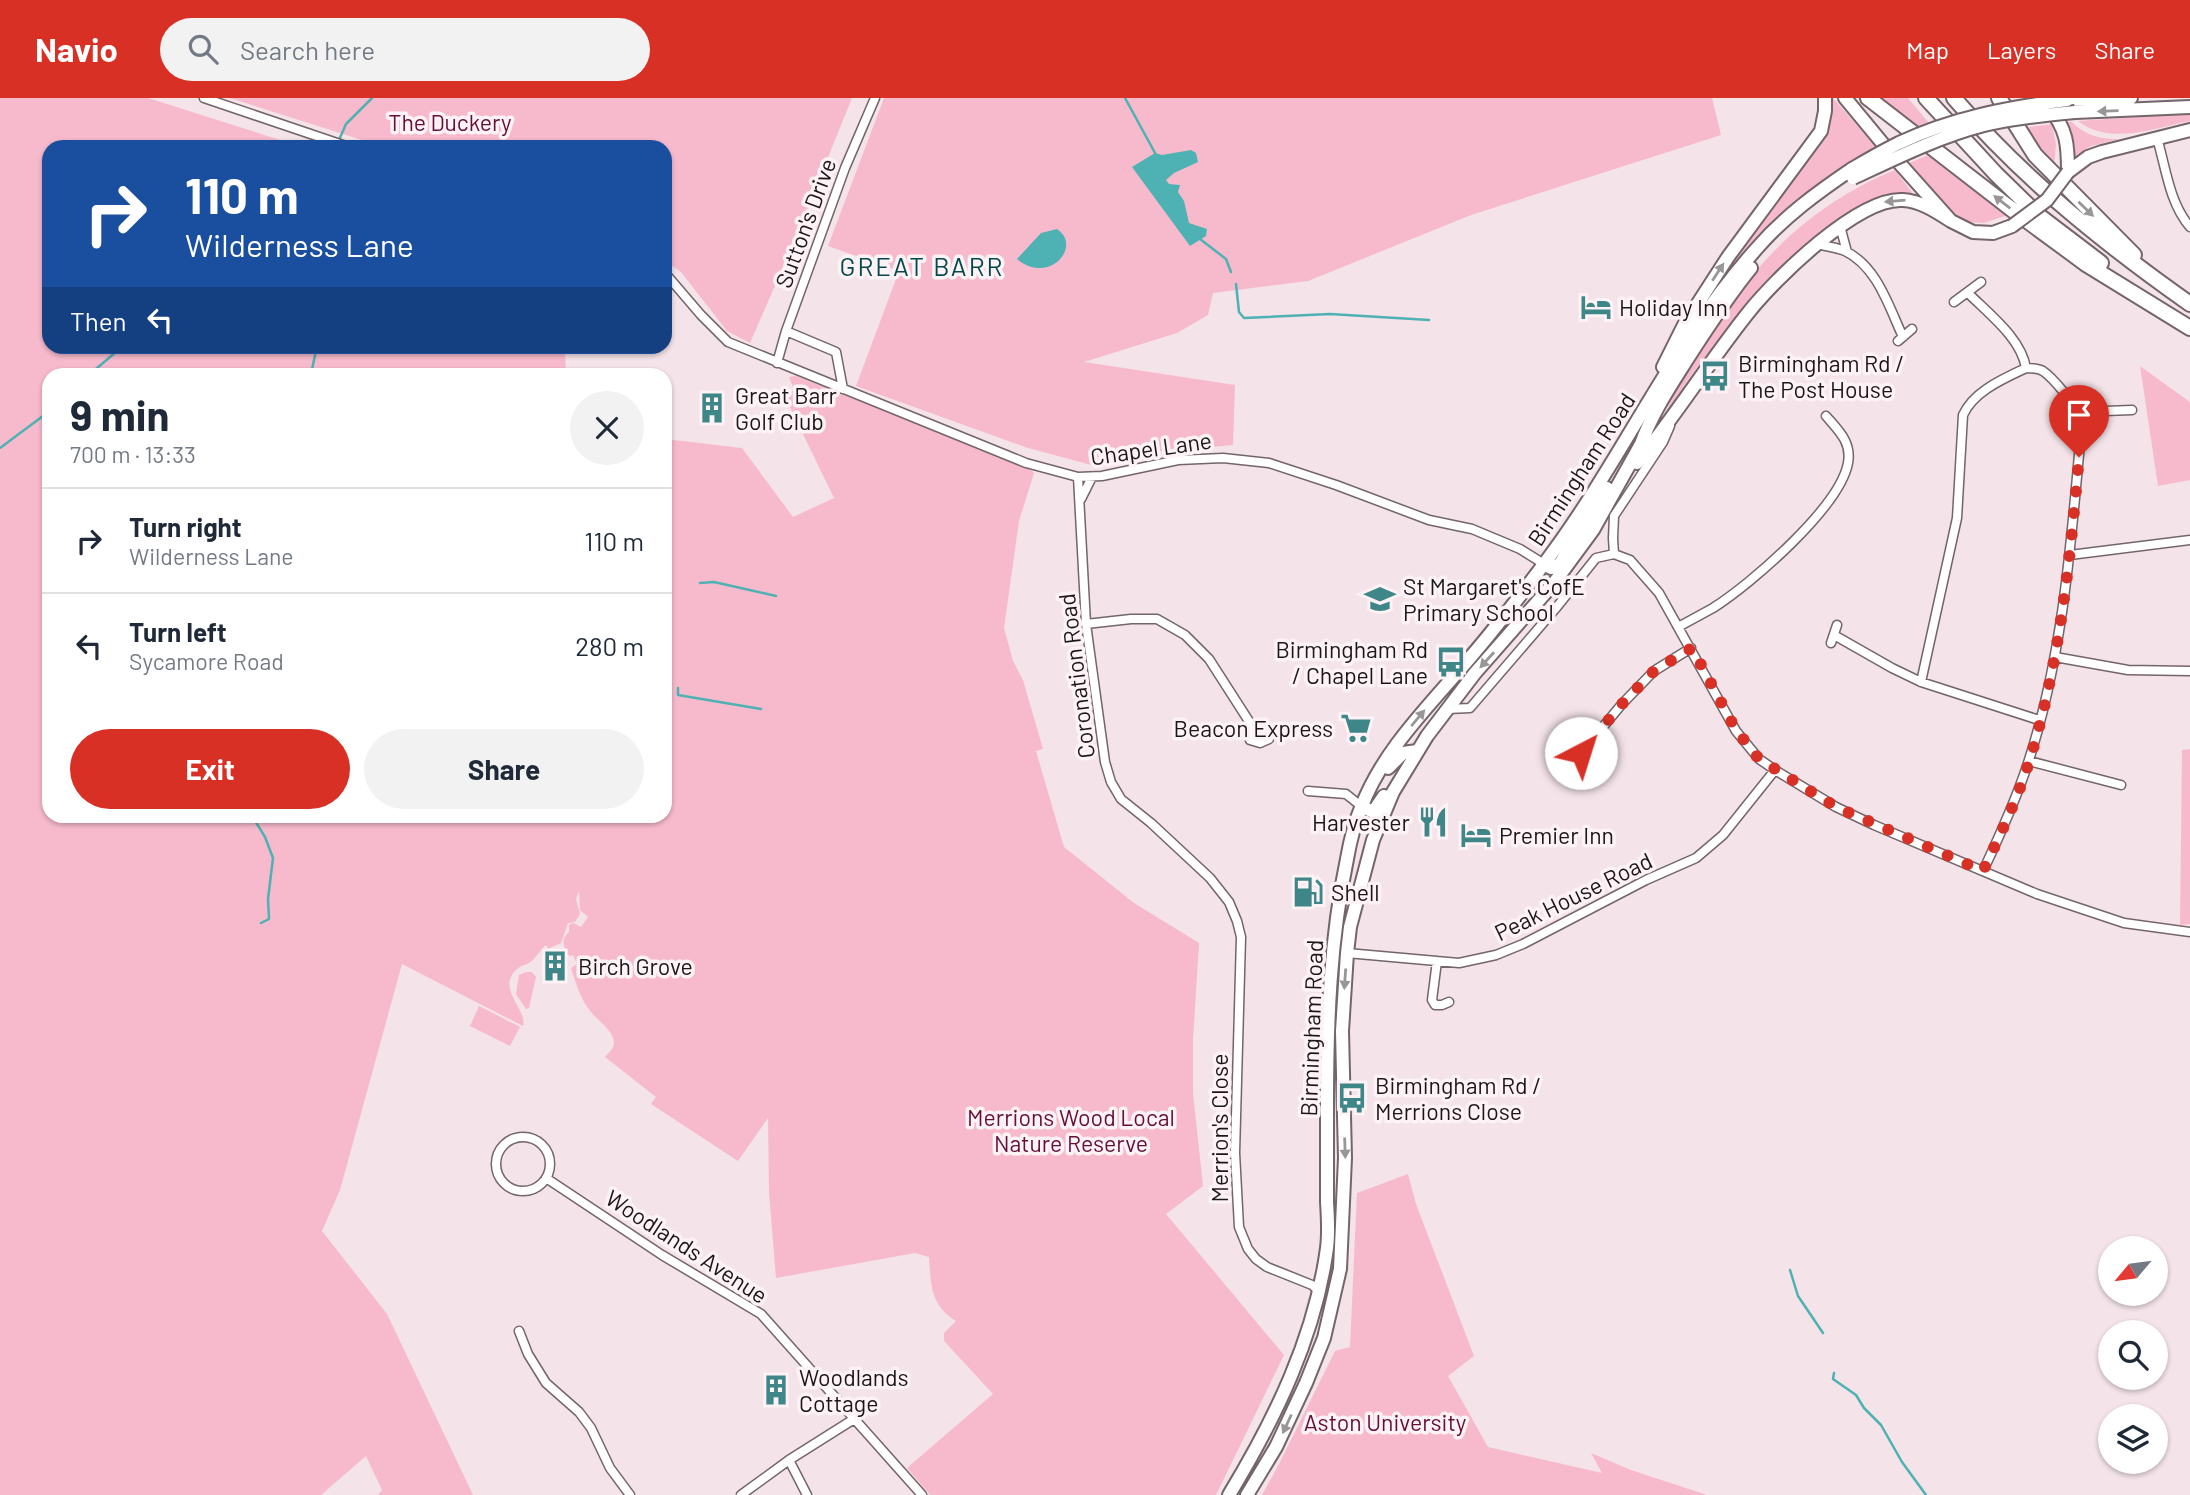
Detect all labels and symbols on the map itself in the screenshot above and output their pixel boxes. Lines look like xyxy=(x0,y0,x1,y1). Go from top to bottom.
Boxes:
one-way arrow xyxy=(2097,105,2119,116)
park label: The Duckery xyxy=(388,108,512,136)
street label: Sutton's Drive xyxy=(769,154,841,292)
one-way arrow xyxy=(1994,195,2012,210)
one-way arrow xyxy=(1884,196,1906,207)
one-way arrow xyxy=(2077,200,2094,216)
district label: GREAT BARR xyxy=(840,250,1004,281)
one-way arrow xyxy=(1711,262,1724,282)
hotel icon: Holiday Inn xyxy=(1579,290,1613,324)
place label: Holiday Inn xyxy=(1619,293,1728,321)
place label: Birmingham Rd / The Post House xyxy=(1738,349,1904,403)
bus stop icon: Birmingham Rd / The Post House xyxy=(1698,359,1732,393)
place label: Great Barr Golf Club xyxy=(735,381,838,435)
pin xyxy=(2049,385,2109,457)
street label: Birmingham Road xyxy=(1521,387,1641,551)
building icon: Great Barr Golf Club xyxy=(695,391,729,425)
street label: Chapel Lane xyxy=(1089,426,1213,470)
place label: St Margaret's CofE Primary School xyxy=(1403,572,1585,626)
school or university icon: St Margaret's CofE Primary School xyxy=(1363,582,1397,616)
street label: Coronation Road xyxy=(1052,592,1100,760)
place label: Birmingham Rd / Chapel Lane xyxy=(1275,635,1428,689)
bus stop icon: Birmingham Rd / Chapel Lane xyxy=(1434,645,1468,679)
one-way arrow xyxy=(1479,651,1495,669)
one-way arrow xyxy=(1410,710,1425,727)
supermarket icon: Beacon Express xyxy=(1339,711,1373,745)
place label: Beacon Express xyxy=(1174,714,1333,742)
position arrow xyxy=(1544,716,1618,790)
restaurant icon: Harvester xyxy=(1416,805,1450,839)
place label: Harvester xyxy=(1312,808,1411,836)
hotel icon: Premier Inn xyxy=(1459,818,1493,852)
place label: Premier Inn xyxy=(1499,821,1614,849)
street label: Peak House Road xyxy=(1490,846,1656,946)
fuel station icon: Shell xyxy=(1291,875,1325,909)
place label: Shell xyxy=(1331,878,1380,906)
street label: Birmingham Road xyxy=(1294,939,1328,1117)
building icon: Birch Grove xyxy=(538,949,572,983)
place label: Birch Grove xyxy=(578,952,693,980)
one-way arrow xyxy=(1339,968,1350,990)
street label: Merrion's Close xyxy=(1205,1054,1233,1202)
place label: Birmingham Rd / Merrions Close xyxy=(1375,1071,1541,1125)
bus stop icon: Birmingham Rd / Merrions Close xyxy=(1335,1081,1369,1115)
park label: Merrions Wood Local Nature Reserve xyxy=(967,1103,1175,1157)
one-way arrow xyxy=(1339,1137,1350,1159)
street label: Woodlands Avenue xyxy=(601,1183,773,1309)
north arrow xyxy=(2098,1236,2168,1306)
place label: Woodlands Cottage xyxy=(799,1363,909,1417)
building icon: Woodlands Cottage xyxy=(759,1373,793,1407)
park label: Aston University xyxy=(1304,1408,1467,1436)
one-way arrow xyxy=(1281,1413,1292,1434)

